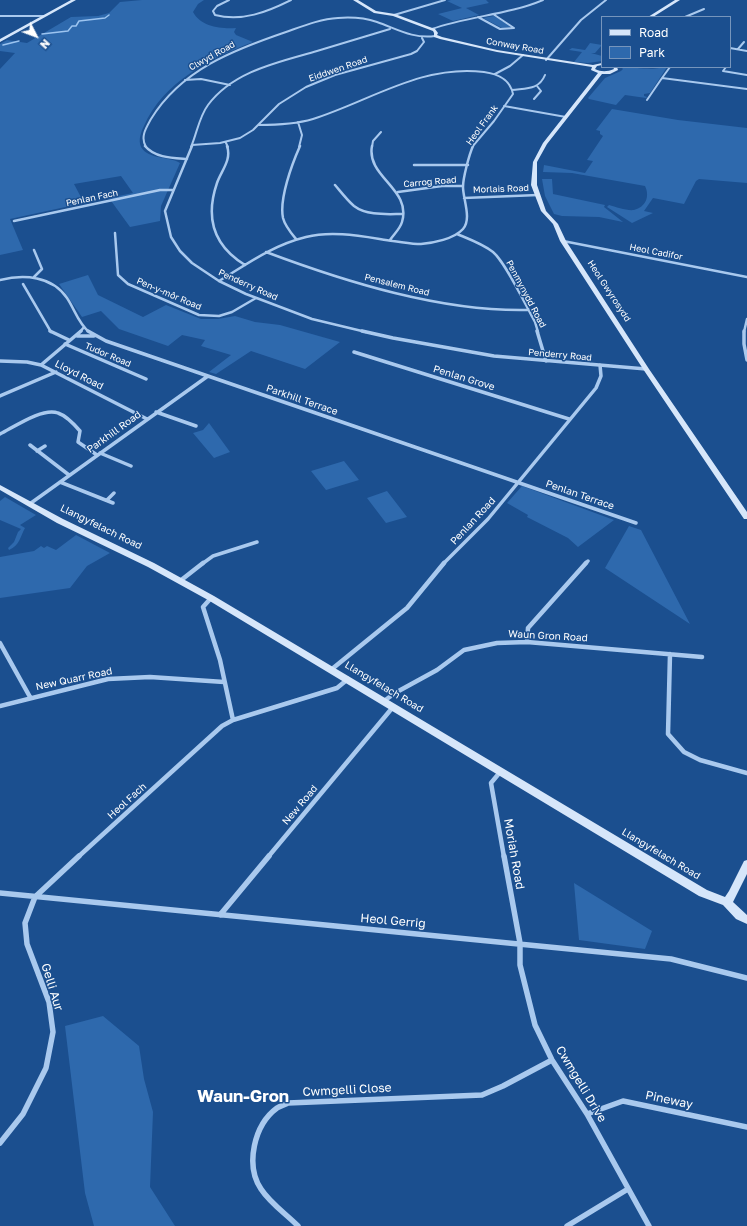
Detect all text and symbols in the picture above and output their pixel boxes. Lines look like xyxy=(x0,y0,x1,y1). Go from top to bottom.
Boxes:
north arrow xyxy=(16,16,56,56)
legend xyxy=(601,16,731,68)
text: Road xyxy=(639,25,668,40)
street label: Conway Road xyxy=(485,36,545,56)
text: N xyxy=(38,37,53,52)
street label: Clwyd Road xyxy=(187,39,237,73)
text: Park xyxy=(639,45,665,60)
street label: Eiddwen Road xyxy=(307,54,369,84)
street label: Heol Frank xyxy=(464,103,500,147)
street label: Carrog Road xyxy=(403,174,457,190)
street label: Morlais Road xyxy=(473,183,529,195)
street label: Penlan Fach xyxy=(65,187,119,209)
street label: Heol Cadifor xyxy=(629,242,683,262)
street label: Penmynydd Road xyxy=(504,258,548,330)
street label: Heol Gwyrosydd xyxy=(585,258,633,324)
street label: Penderry Road xyxy=(217,267,279,303)
street label: Pensalem Road xyxy=(363,272,431,298)
street label: Pen-y-môr Road xyxy=(135,275,203,313)
street label: Tudor Road xyxy=(83,340,133,370)
street label: Penderry Road xyxy=(528,347,592,363)
street label: Lloyd Road xyxy=(53,358,105,392)
street label: Penlan Grove xyxy=(432,363,496,393)
street label: Parkhill Terrace xyxy=(265,382,339,418)
street label: Parkhill Road xyxy=(85,408,143,456)
street label: Penlan Terrace xyxy=(544,478,616,512)
street label: Penlan Road xyxy=(448,495,498,547)
street label: Llangyfelach Road xyxy=(58,502,144,552)
street label: Waun Gron Road xyxy=(508,628,588,644)
street label: Llangyfelach Road xyxy=(343,659,425,715)
street label: New Quarr Road xyxy=(35,665,113,693)
street label: Heol Fach xyxy=(105,780,149,822)
street label: New Road xyxy=(280,783,320,827)
street label: Moriah Road xyxy=(501,817,527,891)
street label: Llangyfelach Road xyxy=(620,826,702,882)
street label: Heol Gerrig xyxy=(360,911,426,931)
street label: Gelli Aur xyxy=(38,961,66,1013)
street label: Cwmgelli Drive xyxy=(553,1043,609,1125)
street label: Cwmgelli Close xyxy=(302,1080,392,1100)
district label: Waun-Gron xyxy=(197,1087,289,1107)
street label: Pineway xyxy=(644,1088,694,1112)

